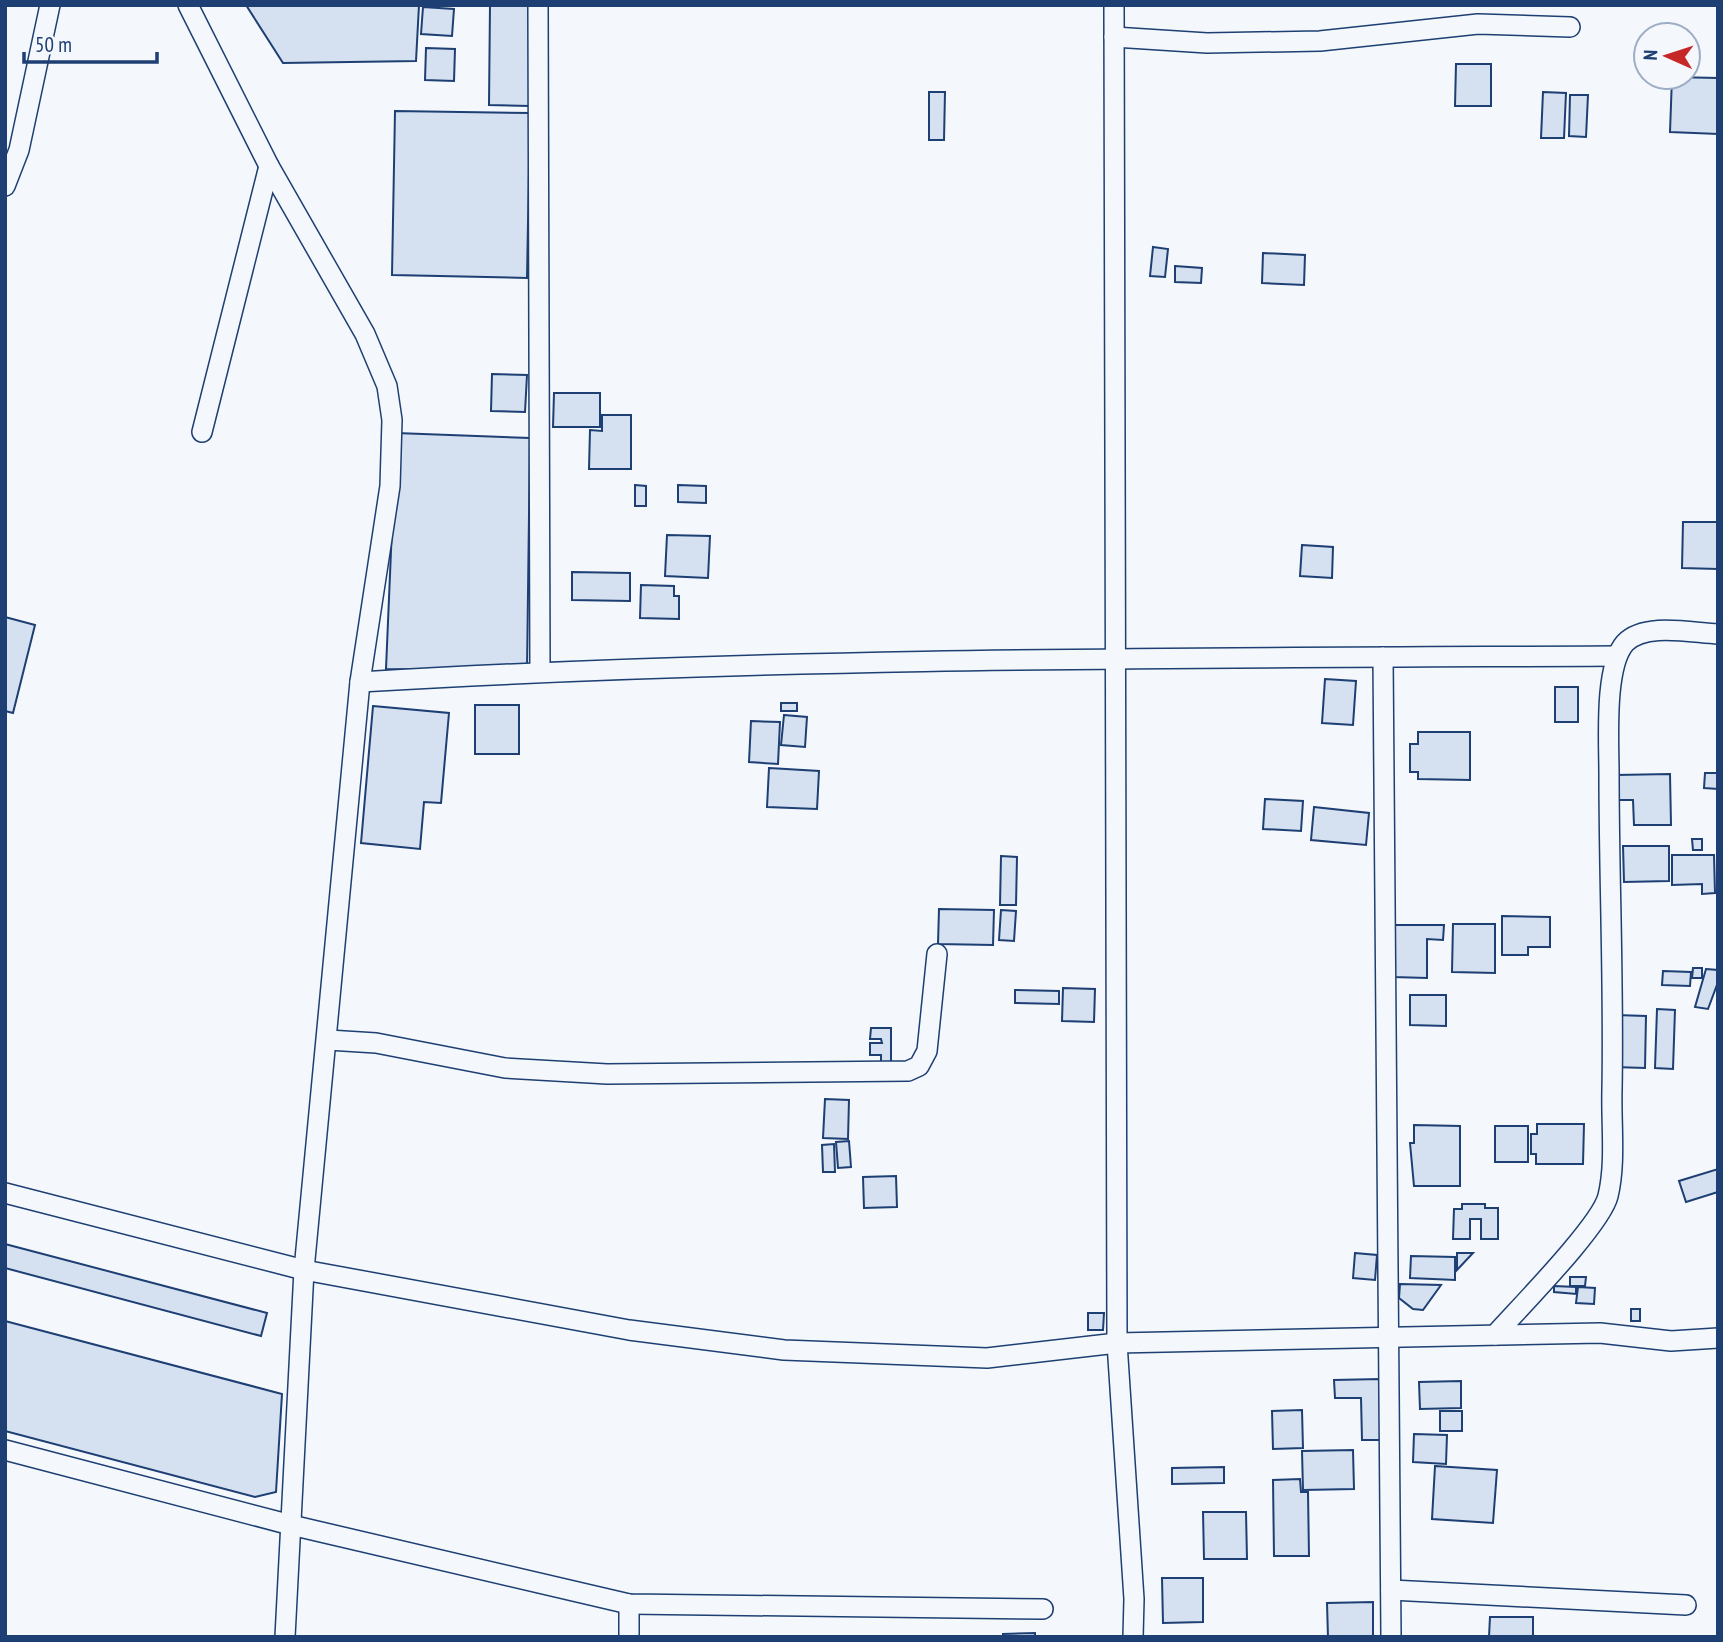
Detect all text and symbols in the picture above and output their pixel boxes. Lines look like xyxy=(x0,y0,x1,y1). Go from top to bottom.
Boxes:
scale bar xyxy=(24,21,158,65)
north arrow xyxy=(1632,21,1702,91)
text: 50 m xyxy=(35,31,72,58)
text: N xyxy=(1638,49,1662,61)

